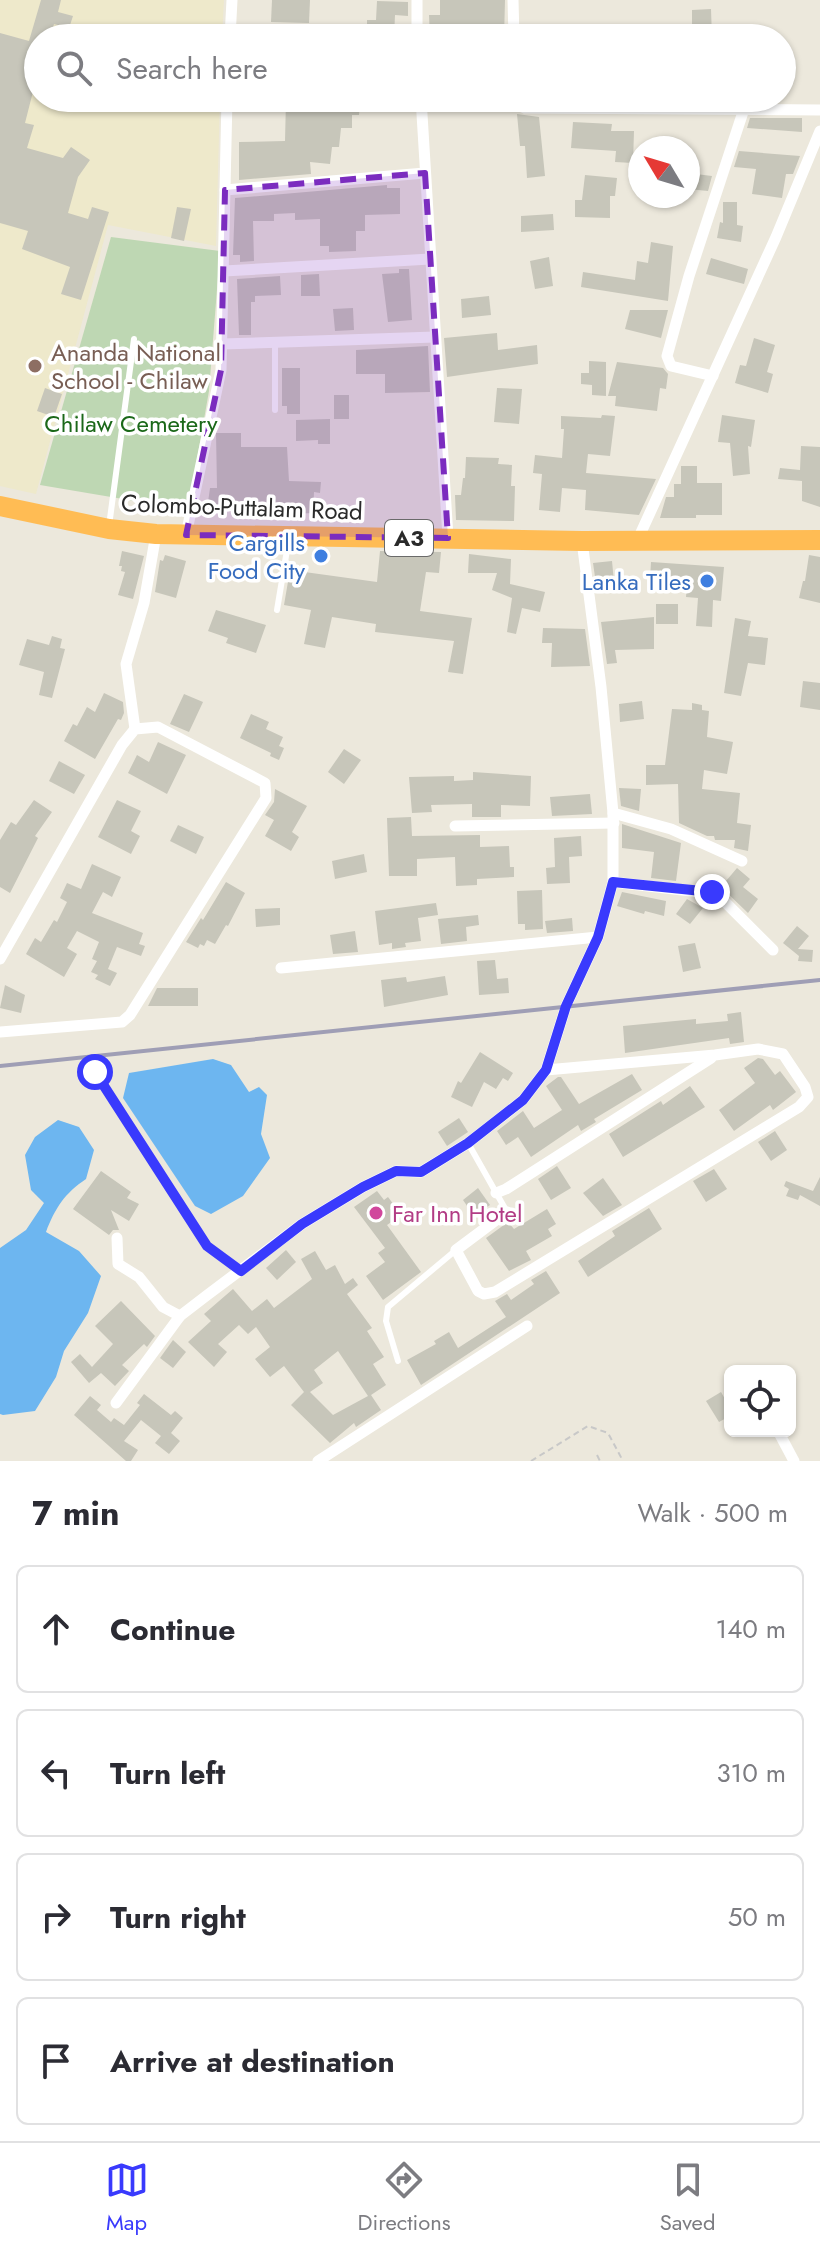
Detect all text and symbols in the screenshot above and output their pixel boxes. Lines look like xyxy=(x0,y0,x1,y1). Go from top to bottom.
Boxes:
search box xyxy=(24,24,796,112)
icon: search xyxy=(52,46,96,90)
text: Search here xyxy=(116,47,268,90)
north arrow xyxy=(628,136,700,208)
place label: Ananda National School - Chilaw xyxy=(51,335,221,398)
marker: Ananda National School - Chilaw xyxy=(26,357,44,375)
park label: Chilaw Cemetery xyxy=(44,406,218,441)
street label: Colombo-Puttalam Road xyxy=(121,485,363,529)
road number: A3 xyxy=(385,520,433,556)
place label: Cargills Food City xyxy=(208,525,305,588)
marker: Cargills Food City xyxy=(312,547,330,565)
place label: Lanka Tiles xyxy=(582,564,691,599)
marker: Lanka Tiles xyxy=(698,572,716,590)
route end xyxy=(694,874,730,910)
route start xyxy=(77,1054,113,1090)
place label: Far Inn Hotel xyxy=(392,1196,522,1231)
marker: Far Inn Hotel xyxy=(367,1204,385,1222)
map controls xyxy=(724,1365,796,1437)
button: locate xyxy=(724,1365,796,1437)
text: 7 min xyxy=(32,1489,120,1538)
text: Walk · 500 m xyxy=(638,1494,788,1532)
icon: ahead xyxy=(34,1607,78,1651)
text: Continue xyxy=(110,1608,236,1651)
text: 140 m xyxy=(715,1610,786,1648)
icon: left xyxy=(34,1751,78,1795)
text: Turn left xyxy=(110,1752,225,1795)
text: 310 m xyxy=(716,1754,786,1792)
icon: right xyxy=(34,1895,78,1939)
text: Turn right xyxy=(110,1896,246,1939)
text: 50 m xyxy=(728,1898,786,1936)
icon: arrive xyxy=(34,2039,78,2083)
text: Arrive at destination xyxy=(110,2040,395,2083)
tab: Map xyxy=(105,2158,149,2238)
tab: Directions xyxy=(358,2158,451,2238)
tab: Saved xyxy=(660,2158,715,2238)

